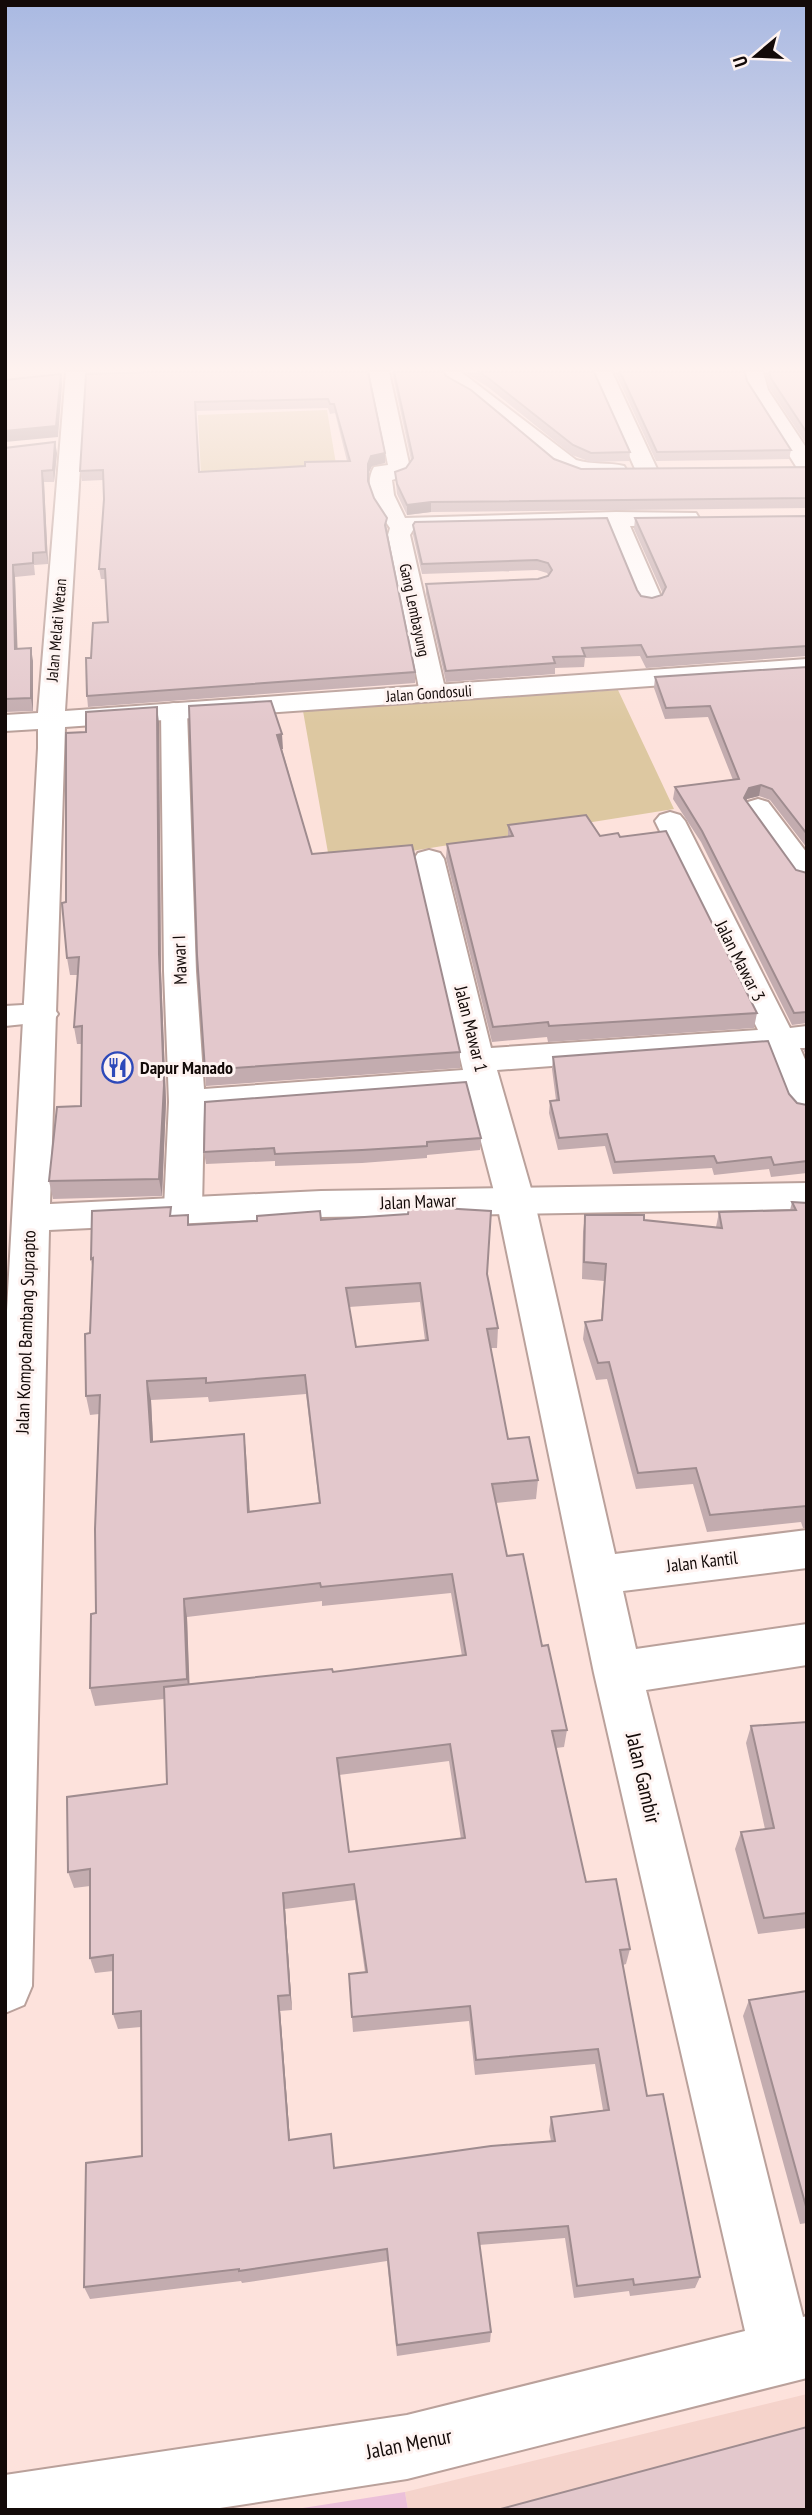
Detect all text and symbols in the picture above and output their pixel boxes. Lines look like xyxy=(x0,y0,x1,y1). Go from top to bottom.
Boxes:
north arrow xyxy=(721,21,791,91)
text: U xyxy=(727,53,753,70)
street label: Gang Lembayung xyxy=(395,562,435,658)
street label: Jalan Melati Wetan xyxy=(41,578,70,683)
street label: Jalan Gondosuli xyxy=(384,680,473,706)
street label: Jalan Mawar 3 xyxy=(710,915,771,1005)
street label: Mawar I xyxy=(167,935,192,985)
street label: Jalan Mawar 1 xyxy=(449,982,493,1074)
restaurant icon: Dapur Manado xyxy=(100,1051,134,1085)
place label: Dapur Manado xyxy=(140,1056,233,1079)
street label: Jalan Mawar xyxy=(379,1189,456,1214)
street label: Jalan Kompol Bambang Suprapto xyxy=(10,1230,41,1435)
street label: Jalan Kantil xyxy=(664,1546,740,1577)
street label: Jalan Gambir xyxy=(620,1729,667,1826)
street label: Jalan Menur xyxy=(363,2422,454,2465)

